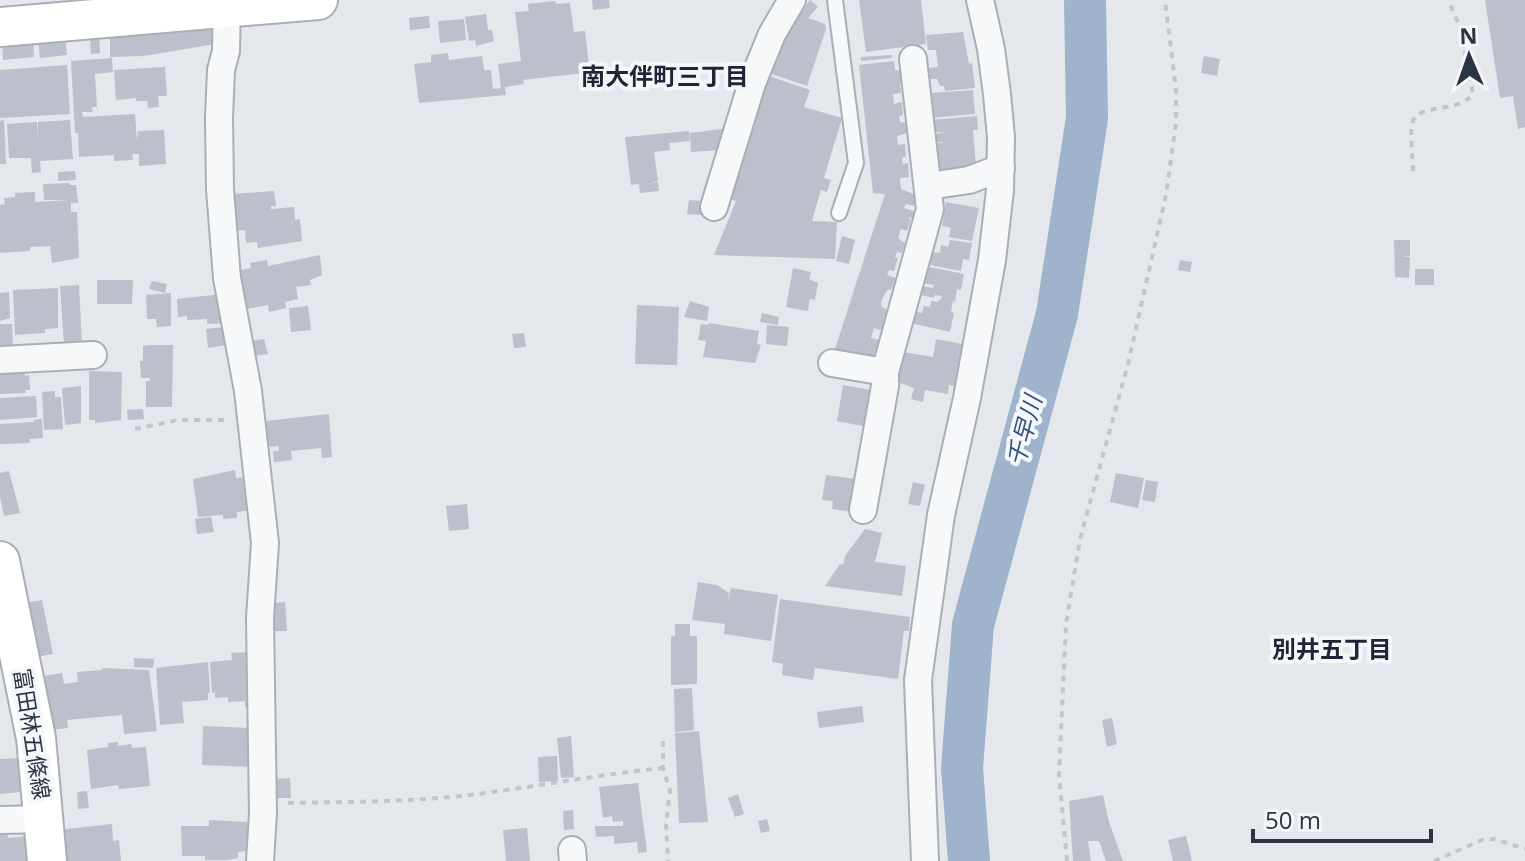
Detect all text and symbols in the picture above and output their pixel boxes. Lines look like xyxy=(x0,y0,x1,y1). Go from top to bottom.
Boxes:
north arrow xyxy=(1429,16,1509,96)
text: N xyxy=(1459,20,1478,50)
district label: 南大伴町三丁目 xyxy=(581,59,749,92)
water label: 千早川 xyxy=(998,389,1050,470)
district label: 別井五丁目 xyxy=(1272,632,1392,665)
street label: 富田林五條線 xyxy=(8,666,58,801)
scale bar xyxy=(1253,793,1431,843)
text: 50 m xyxy=(1265,803,1321,836)

